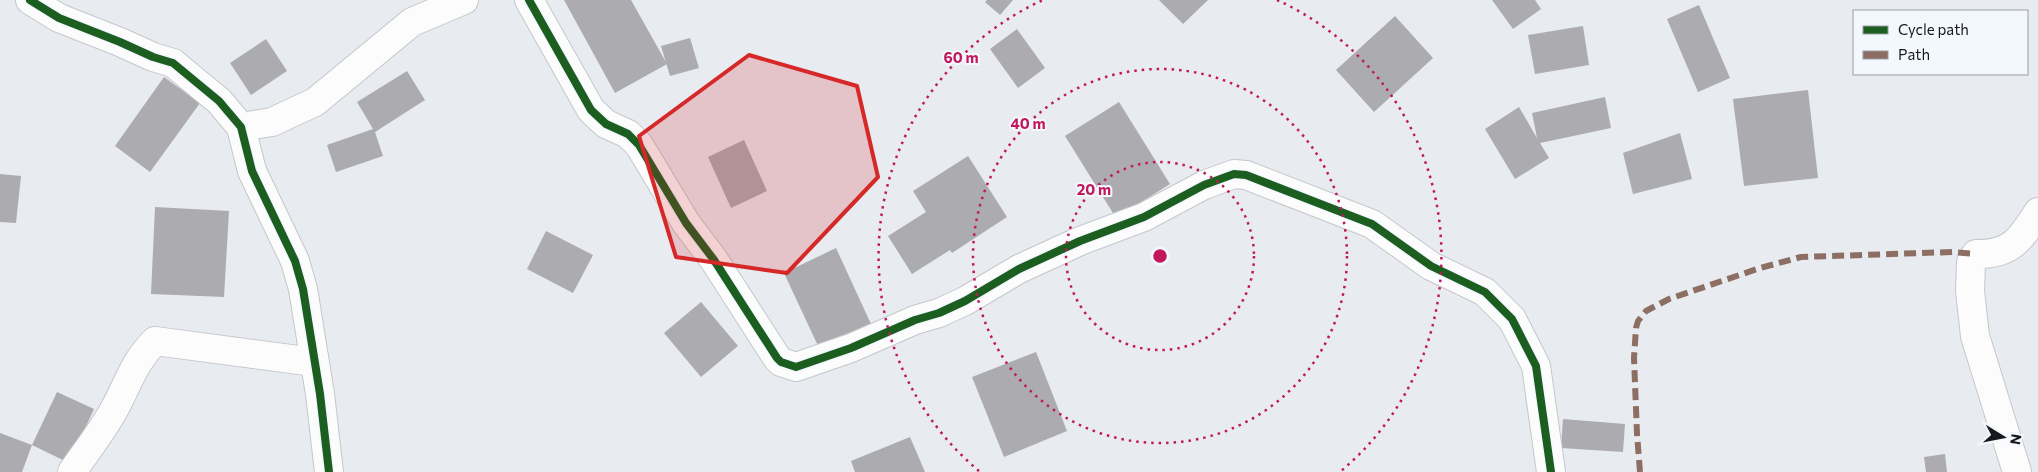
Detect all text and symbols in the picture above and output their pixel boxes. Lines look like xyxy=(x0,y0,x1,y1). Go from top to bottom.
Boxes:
legend xyxy=(1853,10,2028,75)
text: Cycle path xyxy=(1898,20,1969,38)
text: Path xyxy=(1898,45,1930,63)
text: 60 m xyxy=(943,48,979,66)
text: 40 m xyxy=(1010,114,1046,132)
text: 20 m xyxy=(1077,180,1111,198)
centre of rings xyxy=(1151,247,1169,265)
north arrow xyxy=(1978,412,2028,462)
text: N xyxy=(2007,433,2026,446)

